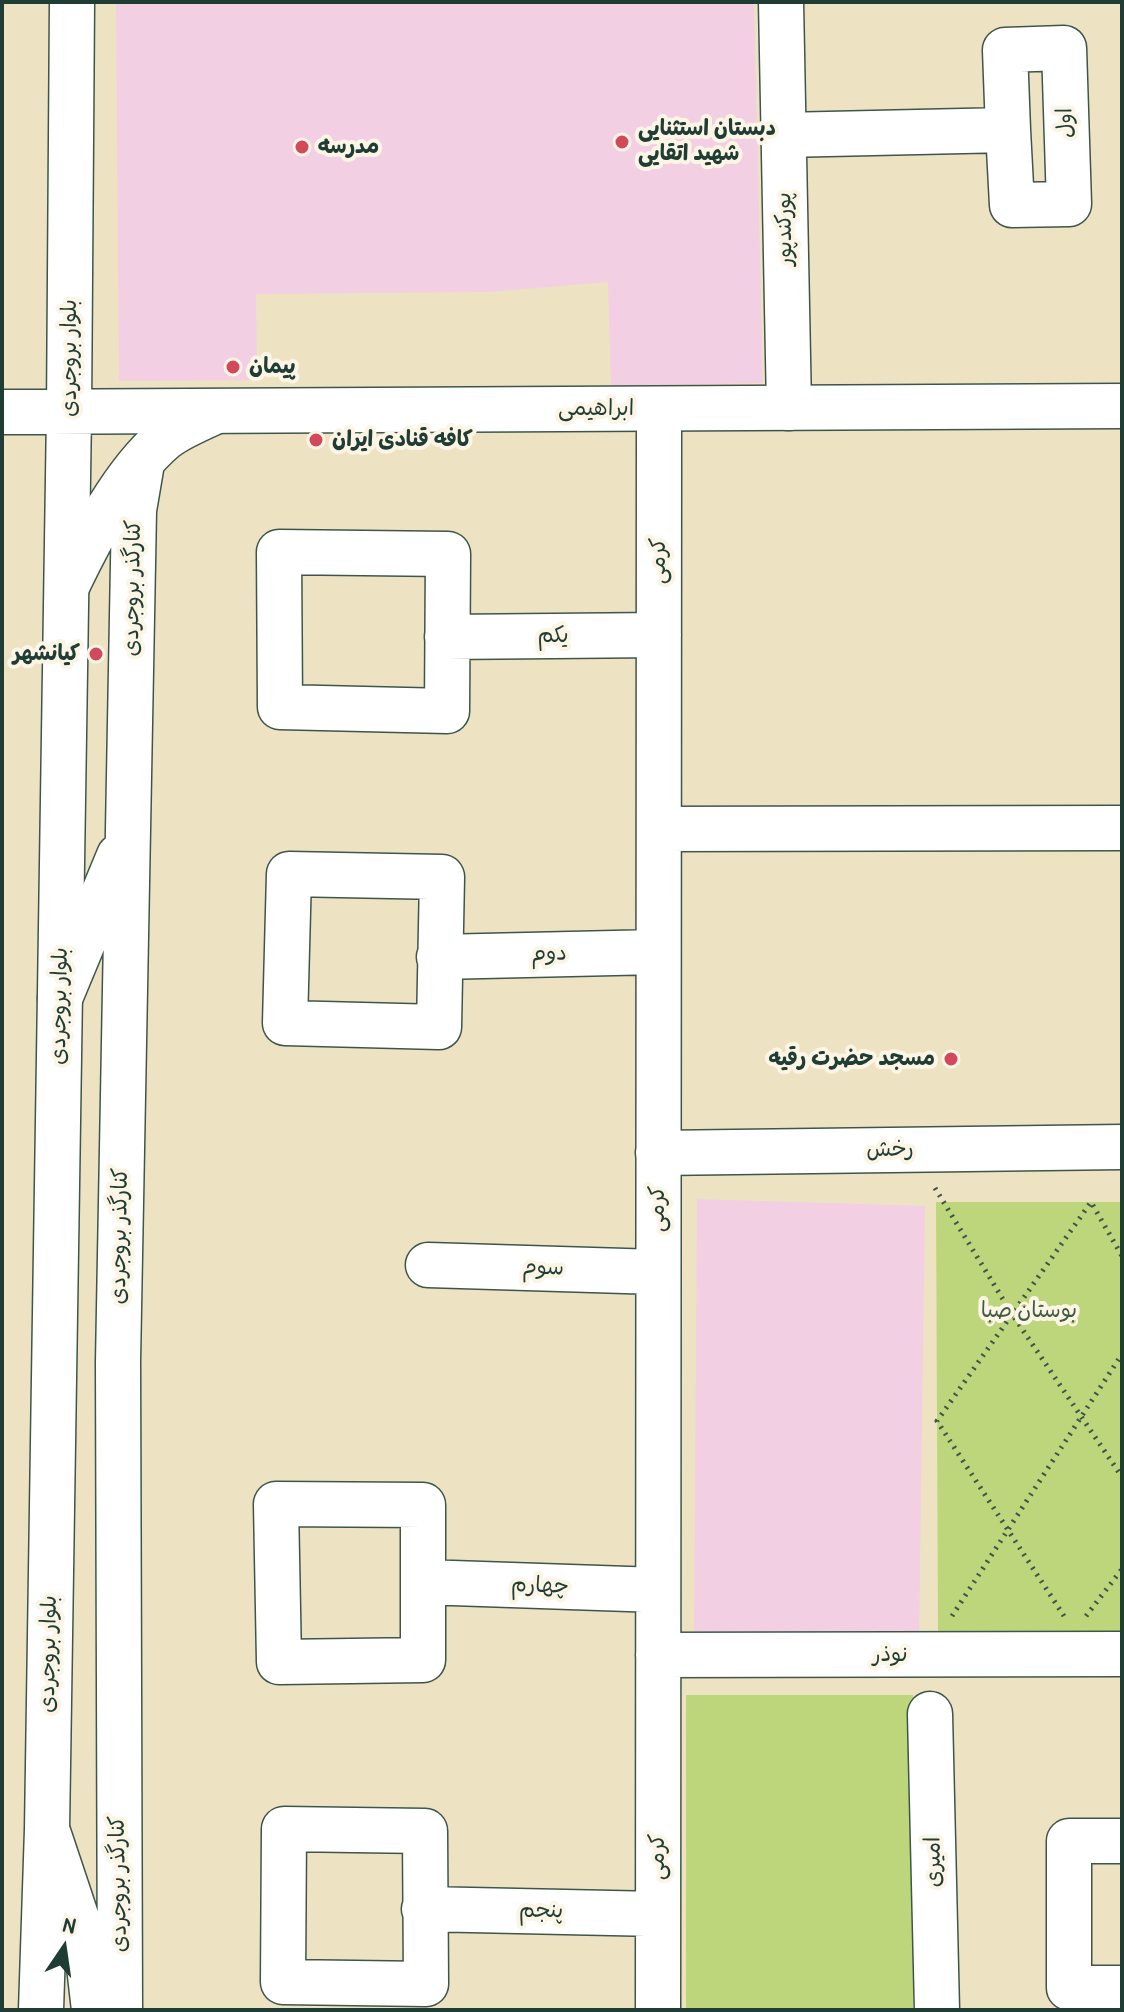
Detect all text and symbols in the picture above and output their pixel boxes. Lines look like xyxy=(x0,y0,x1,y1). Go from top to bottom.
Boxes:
street label: اول xyxy=(1052,107,1080,139)
place label: دبستان استثنایی شهید اتقایی xyxy=(638,116,776,168)
marker: دبستان استثنایی شهید اتقایی xyxy=(613,133,631,151)
place label: مدرسه xyxy=(318,134,379,160)
marker: مدرسه xyxy=(293,138,311,156)
street label: پورکندپور xyxy=(771,192,799,266)
street label: بلوار بروجردی xyxy=(57,299,83,417)
place label: پیمان xyxy=(249,354,295,380)
marker: پیمان xyxy=(224,358,242,376)
street label: ابراهیمی xyxy=(558,396,634,422)
place label: کافه قنادی ایران xyxy=(332,427,473,453)
marker: کافه قنادی ایران xyxy=(307,431,325,449)
street label: کنارگذر بروجردی xyxy=(119,519,147,657)
street label: کرمی xyxy=(646,538,672,584)
street label: یکم xyxy=(537,623,569,649)
place label: کیانشهر xyxy=(13,641,80,667)
marker: کیانشهر xyxy=(87,645,105,663)
street label: دوم xyxy=(531,940,567,968)
street label: بلوار بروجردی xyxy=(46,947,74,1065)
place label: مسجد حضرت رقیه xyxy=(768,1046,935,1072)
marker: مسجد حضرت رقیه xyxy=(942,1050,960,1068)
street label: رخش xyxy=(866,1136,914,1164)
street label: کنارگذر بروجردی xyxy=(106,1167,134,1305)
street label: کرمی xyxy=(645,1186,671,1232)
street label: سوم xyxy=(522,1254,564,1282)
park label: بوستان صبا xyxy=(981,1298,1077,1324)
street label: چهارم xyxy=(511,1572,569,1600)
street label: بلوار بروجردی xyxy=(35,1595,63,1713)
street label: نوذر xyxy=(872,1642,908,1668)
street label: کنارگذر بروجردی xyxy=(105,1815,133,1953)
street label: کرمی xyxy=(645,1834,671,1880)
street label: امیری xyxy=(920,1836,948,1888)
street label: پنجم xyxy=(519,1897,563,1925)
north arrow xyxy=(24,1908,104,1988)
text: N xyxy=(60,1909,78,1941)

